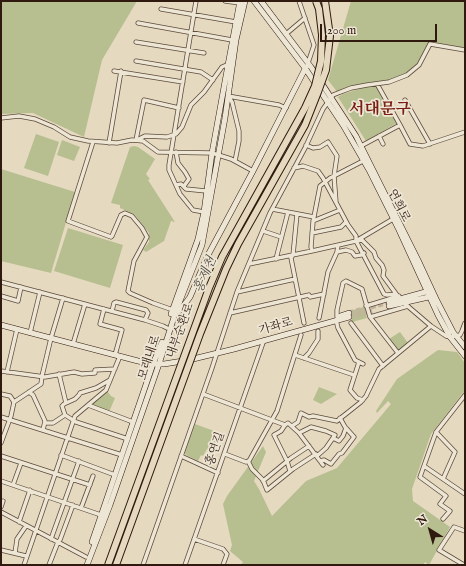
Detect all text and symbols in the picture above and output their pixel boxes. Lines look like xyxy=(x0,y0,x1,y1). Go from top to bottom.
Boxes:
scale bar xyxy=(322,16,439,42)
text: 200 m xyxy=(327,23,356,38)
district label: 서대문구 xyxy=(349,101,411,121)
street label: 연희로 xyxy=(384,187,412,225)
water label: 홍제천 xyxy=(191,255,221,295)
street label: 내부순환로 xyxy=(164,301,198,361)
street label: 가좌로 xyxy=(257,315,295,339)
street label: 모래내로 xyxy=(136,334,164,382)
street label: 홍연길 xyxy=(204,430,228,468)
north arrow xyxy=(410,510,450,550)
text: N xyxy=(415,512,431,529)

